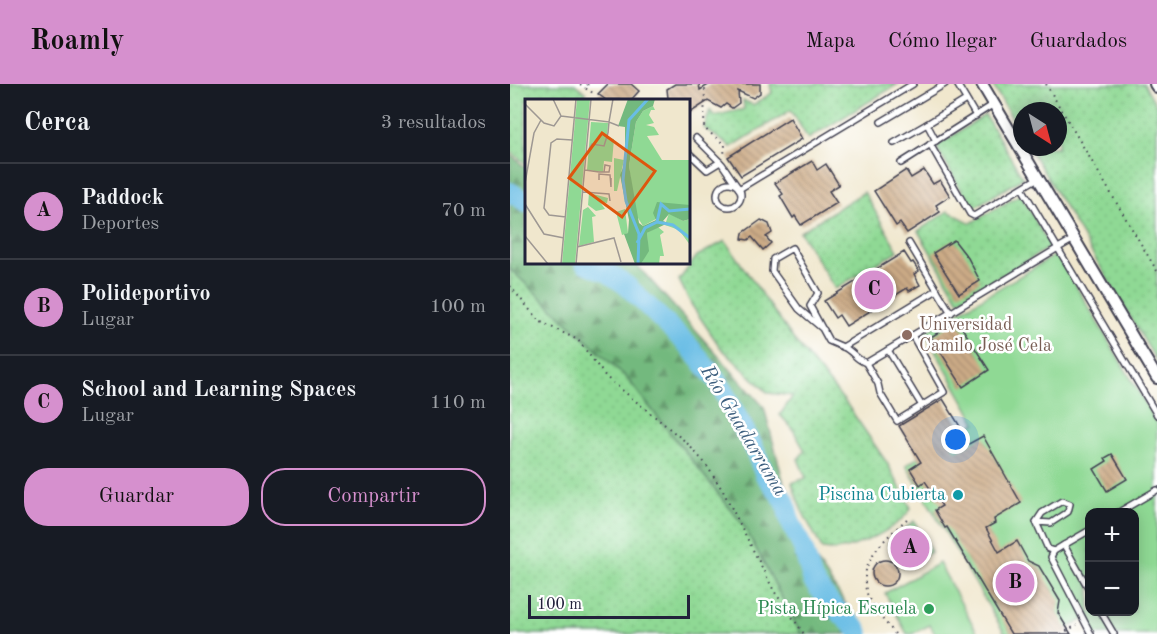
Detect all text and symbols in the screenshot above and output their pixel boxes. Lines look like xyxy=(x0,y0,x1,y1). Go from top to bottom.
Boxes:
text: Roamly xyxy=(30,28,124,56)
text: Mapa xyxy=(806,31,855,52)
text: Cómo llegar xyxy=(888,31,997,52)
text: Guardados xyxy=(1030,31,1127,52)
inset map xyxy=(525,99,690,264)
north arrow xyxy=(1013,102,1067,156)
text: Cerca xyxy=(24,110,90,136)
text: 3 resultados xyxy=(381,113,486,133)
text: Paddock xyxy=(81,187,164,209)
text: A xyxy=(36,201,51,221)
text: 70 m xyxy=(441,201,486,221)
text: Deportes xyxy=(81,214,159,234)
pin: C xyxy=(854,268,894,312)
text: Polideportivo xyxy=(81,283,211,305)
text: B xyxy=(36,297,51,317)
text: 100 m xyxy=(430,297,486,317)
text: Lugar xyxy=(81,310,134,330)
place label: Universidad Camilo José Cela xyxy=(919,316,1052,355)
marker: Universidad Camilo José Cela xyxy=(900,328,914,342)
water label: Río Guadarrama xyxy=(696,361,790,500)
text: School and Learning Spaces xyxy=(81,379,356,401)
text: C xyxy=(37,393,50,413)
text: 110 m xyxy=(430,393,486,413)
text: Lugar xyxy=(81,406,134,426)
your location xyxy=(941,425,970,454)
button: Guardar xyxy=(24,468,249,526)
button: Compartir xyxy=(261,468,486,526)
place label: Piscina Cubierta xyxy=(818,486,946,504)
marker: Piscina Cubierta xyxy=(951,488,965,502)
map controls xyxy=(1085,508,1139,616)
button: + xyxy=(1085,508,1139,562)
pin: A xyxy=(890,526,930,570)
pin: B xyxy=(996,560,1034,606)
button: − xyxy=(1085,562,1139,616)
scale bar xyxy=(528,592,690,620)
text: 100 m xyxy=(537,597,582,613)
place label: Pista Hípica Escuela xyxy=(757,600,917,618)
marker: Pista Hípica Escuela xyxy=(922,602,936,616)

